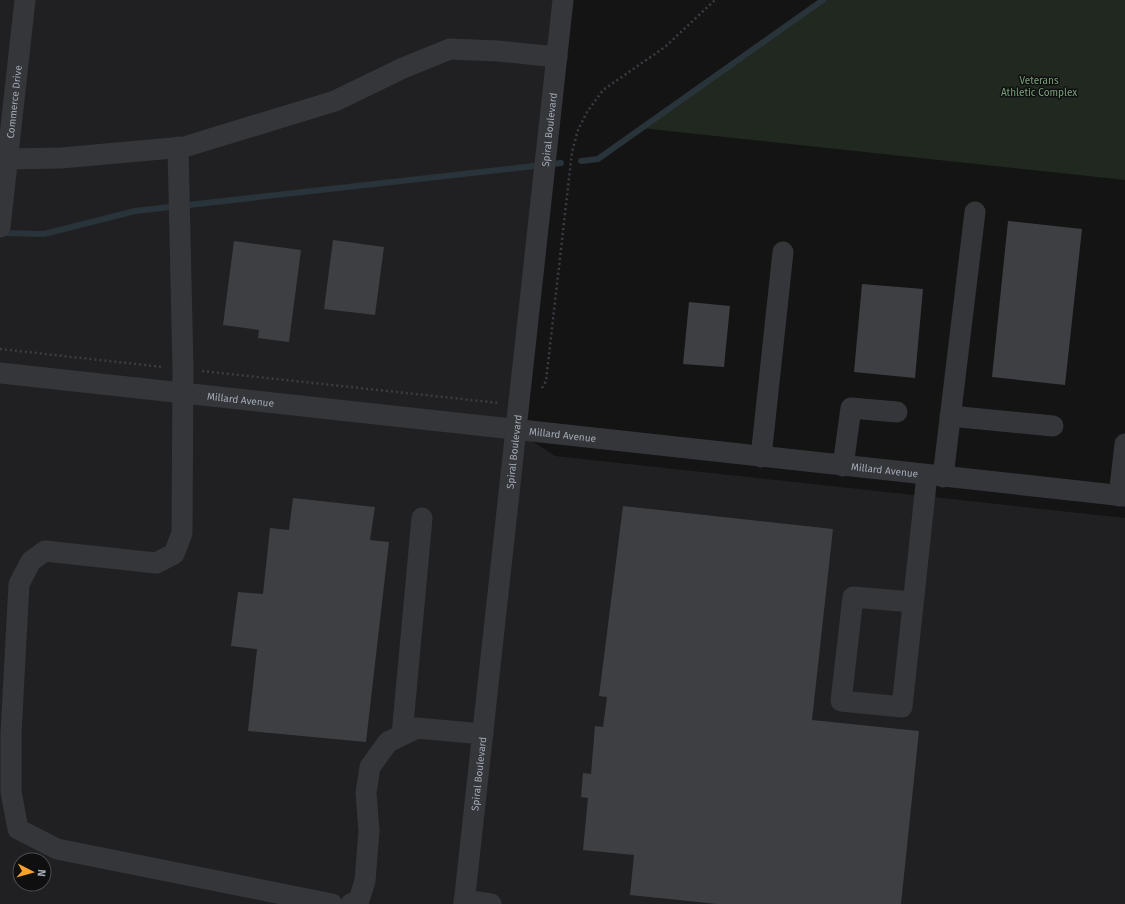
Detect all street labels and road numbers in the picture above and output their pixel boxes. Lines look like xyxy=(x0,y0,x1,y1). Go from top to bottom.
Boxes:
street label: Commerce Drive xyxy=(5,65,25,139)
street label: Spiral Boulevard xyxy=(540,92,560,167)
street label: Millard Avenue xyxy=(206,391,275,410)
street label: Spiral Boulevard xyxy=(505,414,525,490)
street label: Millard Avenue xyxy=(528,426,597,445)
street label: Millard Avenue xyxy=(851,461,919,480)
street label: Spiral Boulevard xyxy=(469,736,489,812)

